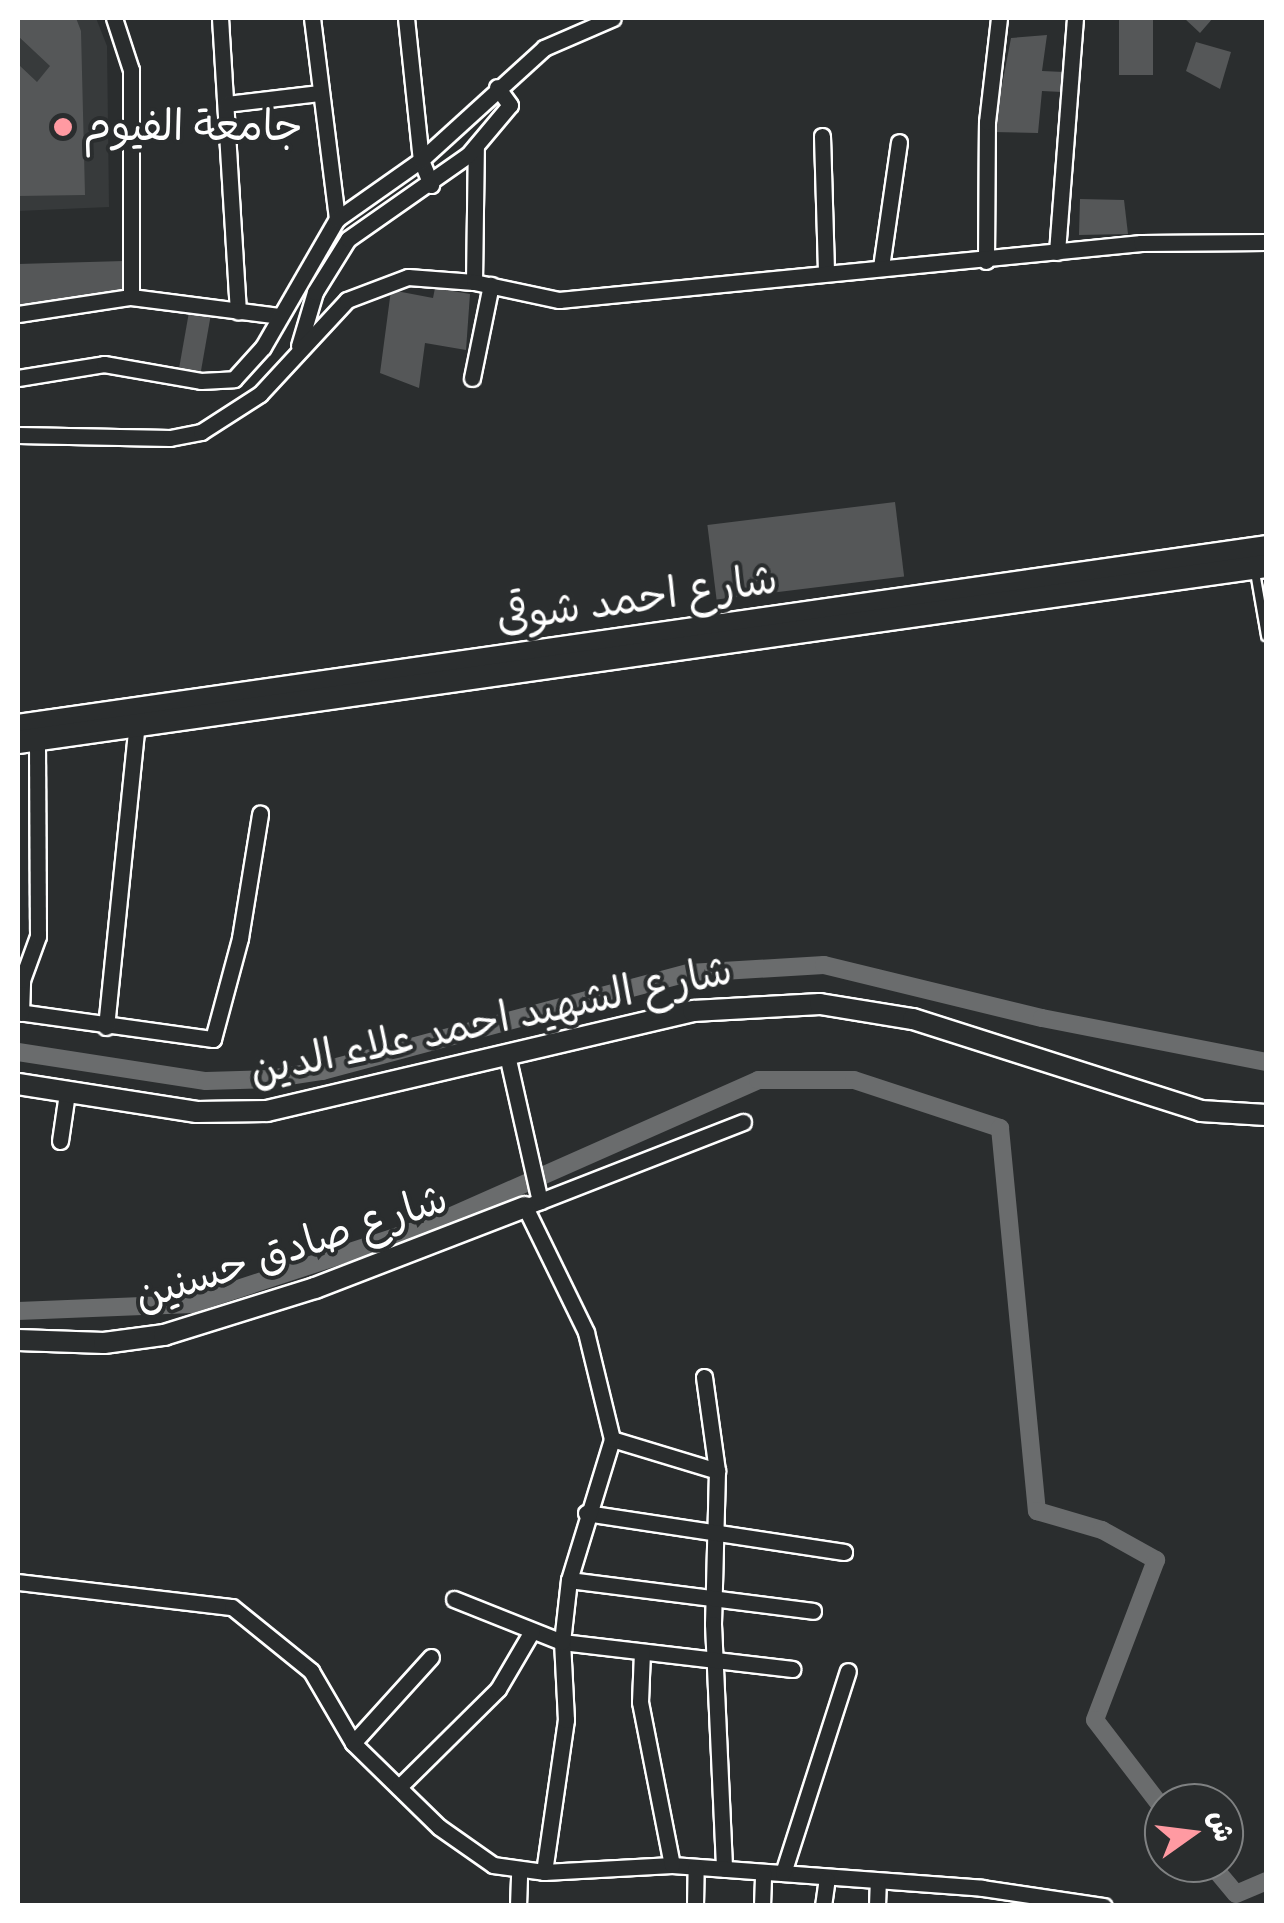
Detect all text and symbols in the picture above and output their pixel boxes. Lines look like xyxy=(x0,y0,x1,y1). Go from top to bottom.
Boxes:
place label: جامعة الفيوم xyxy=(83,102,303,152)
marker: جامعة الفيوم xyxy=(52,116,74,138)
street label: شارع احمد شوقى xyxy=(493,554,781,644)
street label: شارع الشهيد احمد علاء الدين xyxy=(245,945,737,1097)
street label: شارع صادق حسنين xyxy=(128,1174,454,1322)
north arrow xyxy=(1144,1783,1244,1883)
text: ش xyxy=(1201,1807,1242,1845)

